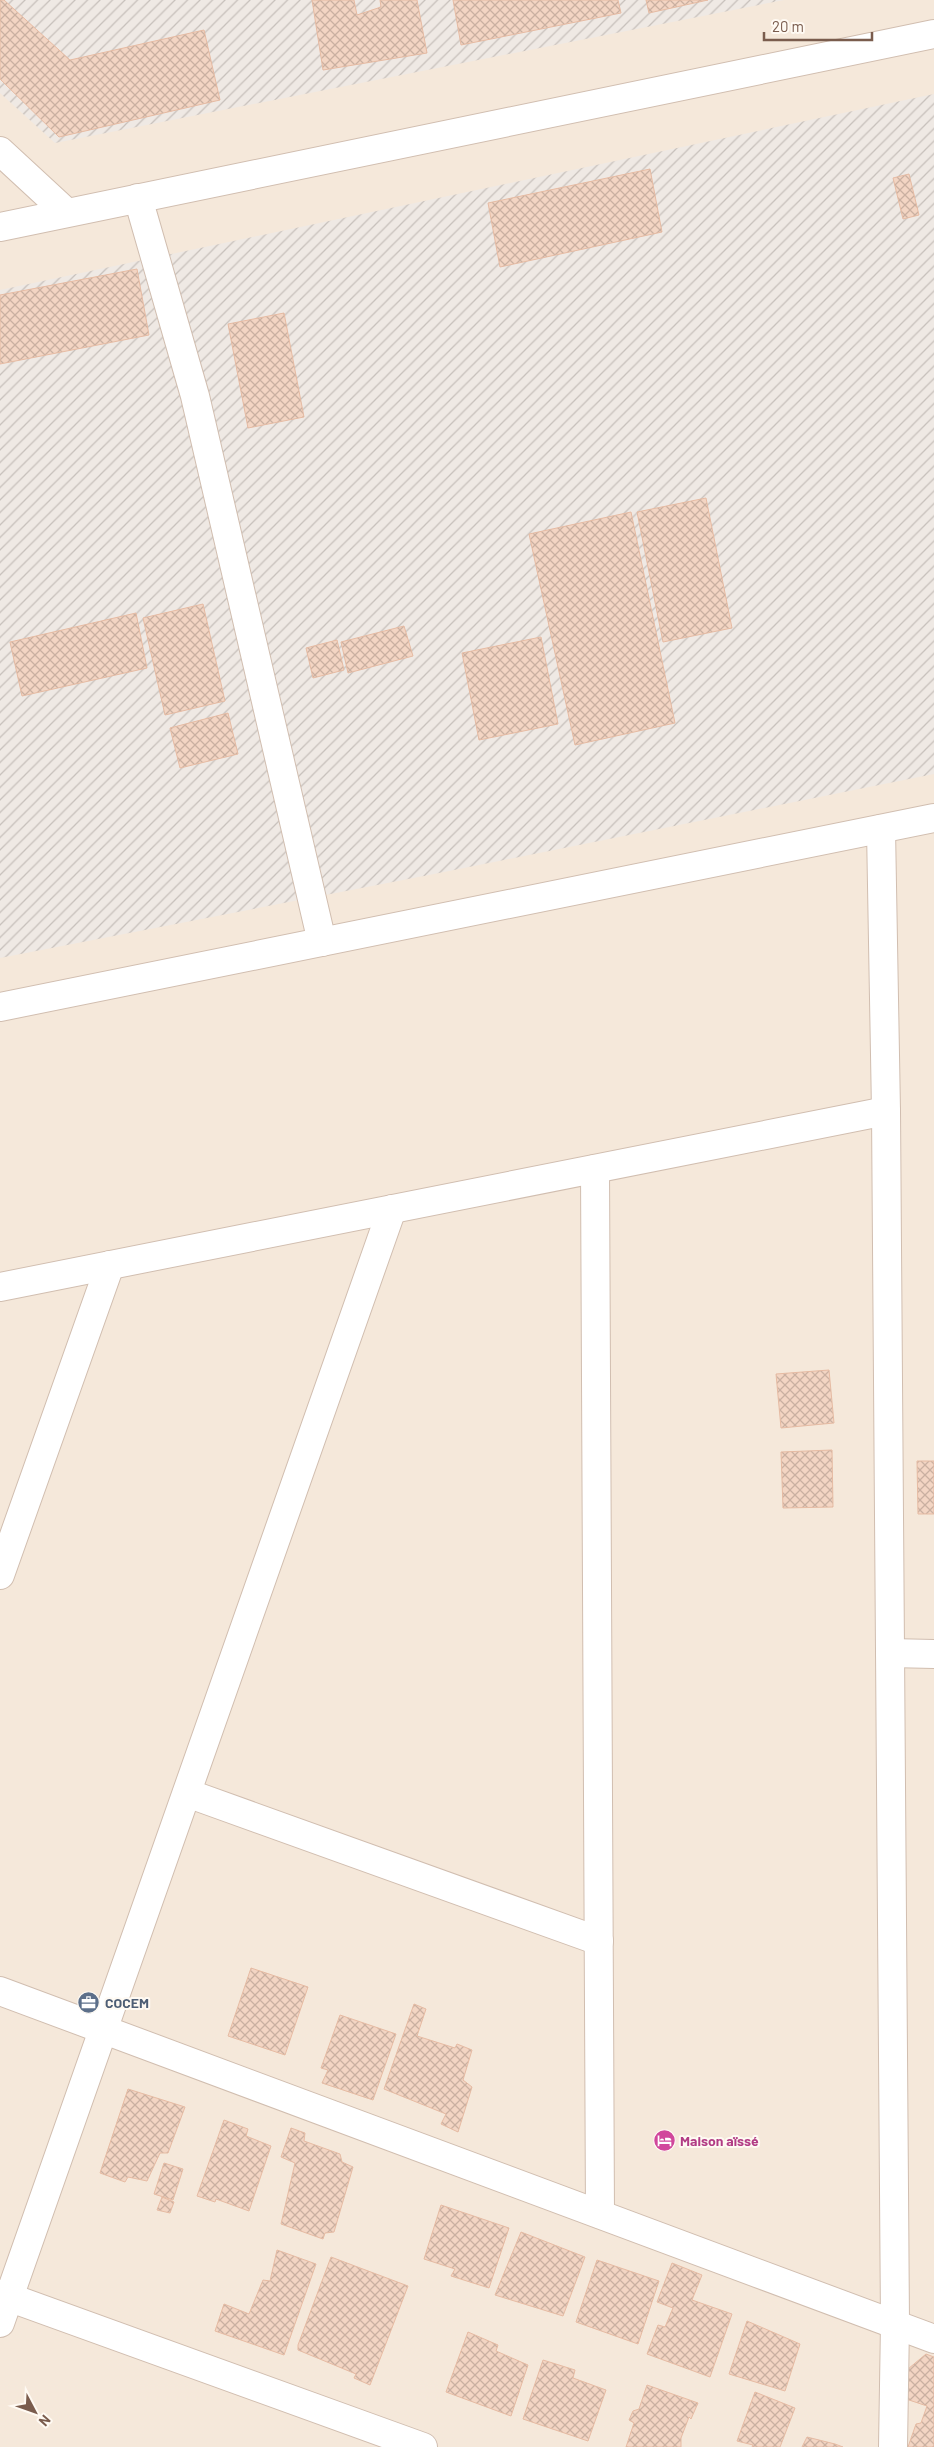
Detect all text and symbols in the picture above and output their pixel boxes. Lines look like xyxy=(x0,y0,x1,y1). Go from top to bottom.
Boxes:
scale bar xyxy=(764,10,872,42)
text: 20 m xyxy=(772,17,804,35)
office icon: COCEM xyxy=(77,1990,101,2014)
place label: COCEM xyxy=(105,1994,149,2011)
hotel icon: Maison aïssé xyxy=(652,2128,676,2152)
place label: Maison aïssé xyxy=(680,2132,759,2149)
north arrow xyxy=(10,2387,60,2437)
text: N xyxy=(36,2412,55,2430)

